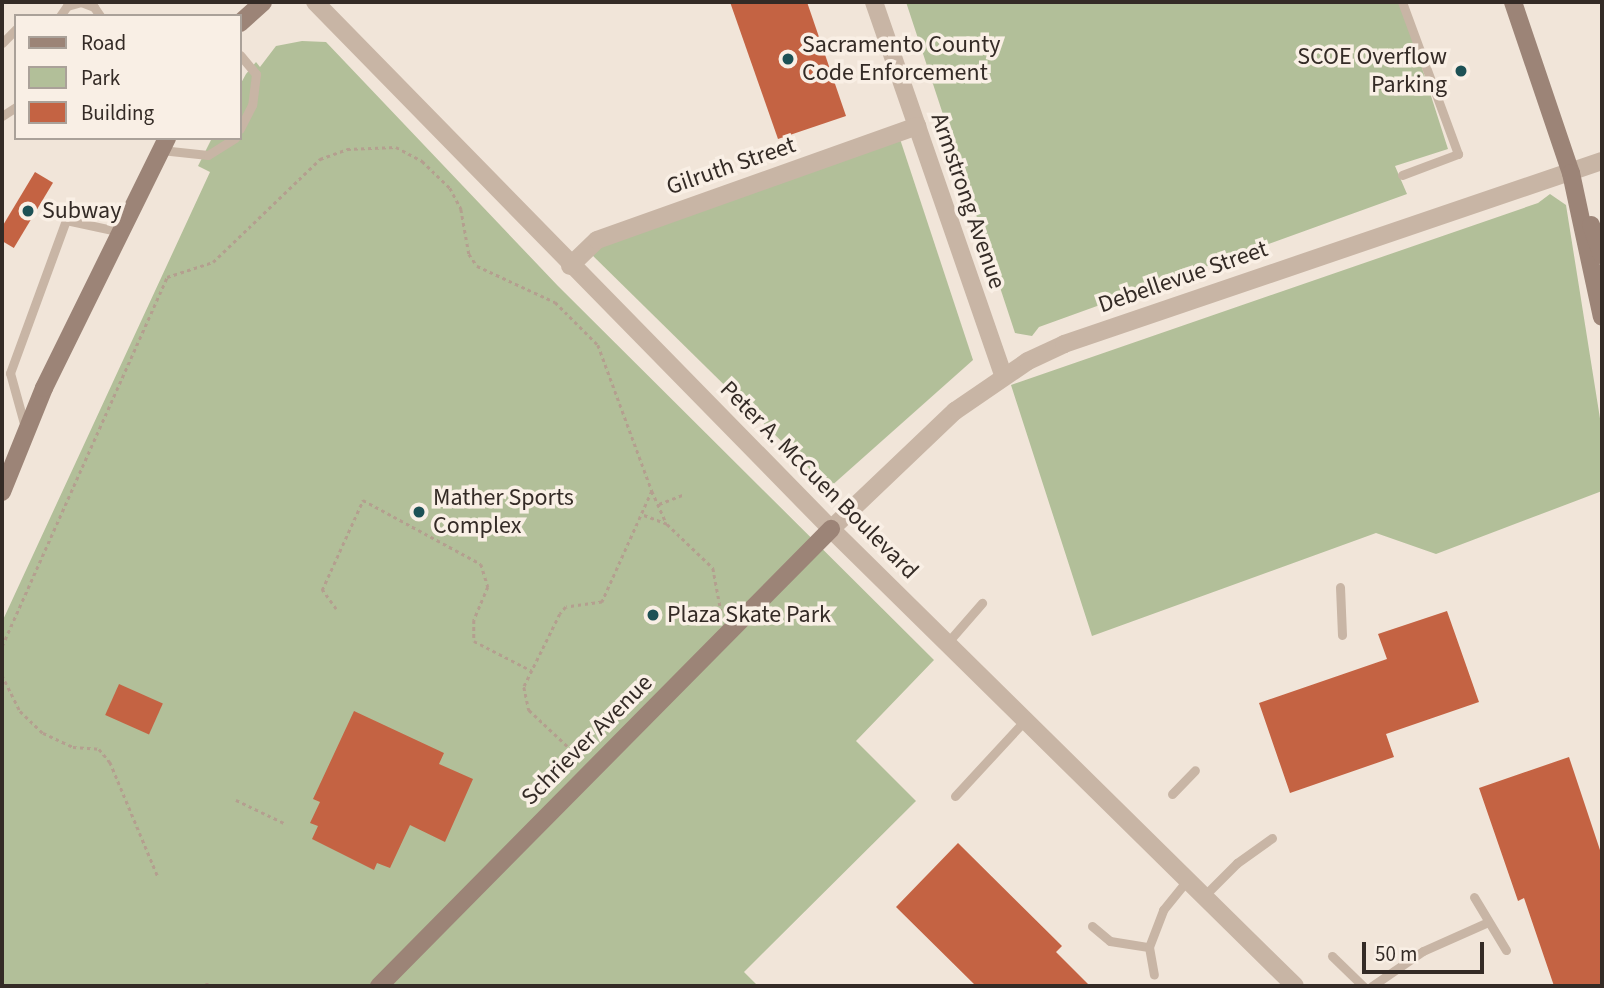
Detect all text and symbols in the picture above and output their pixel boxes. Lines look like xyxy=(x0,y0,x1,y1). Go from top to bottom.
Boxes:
legend xyxy=(14,14,242,140)
text: Road xyxy=(81,28,126,58)
place label: Sacramento County Code Enforcement xyxy=(802,31,1000,87)
place label: SCOE Overflow Parking xyxy=(1297,43,1447,99)
marker: Sacramento County Code Enforcement xyxy=(780,51,796,67)
text: Park xyxy=(81,63,120,93)
marker: SCOE Overflow Parking xyxy=(1453,63,1469,79)
text: Building xyxy=(81,98,154,128)
street label: Armstrong Avenue xyxy=(924,109,1012,293)
street label: Gilruth Street xyxy=(663,131,799,201)
place label: Subway xyxy=(42,197,121,225)
marker: Subway xyxy=(20,203,36,219)
street label: Debellevue Street xyxy=(1095,235,1271,319)
street label: Peter A. McCuen Boulevard xyxy=(714,375,924,585)
place label: Mather Sports Complex xyxy=(433,484,574,540)
marker: Mather Sports Complex xyxy=(411,504,427,520)
place label: Plaza Skate Park xyxy=(667,601,831,629)
marker: Plaza Skate Park xyxy=(645,607,661,623)
street label: Schriever Avenue xyxy=(516,669,658,811)
scale bar xyxy=(1366,928,1488,972)
text: 50 m xyxy=(1375,939,1417,969)

